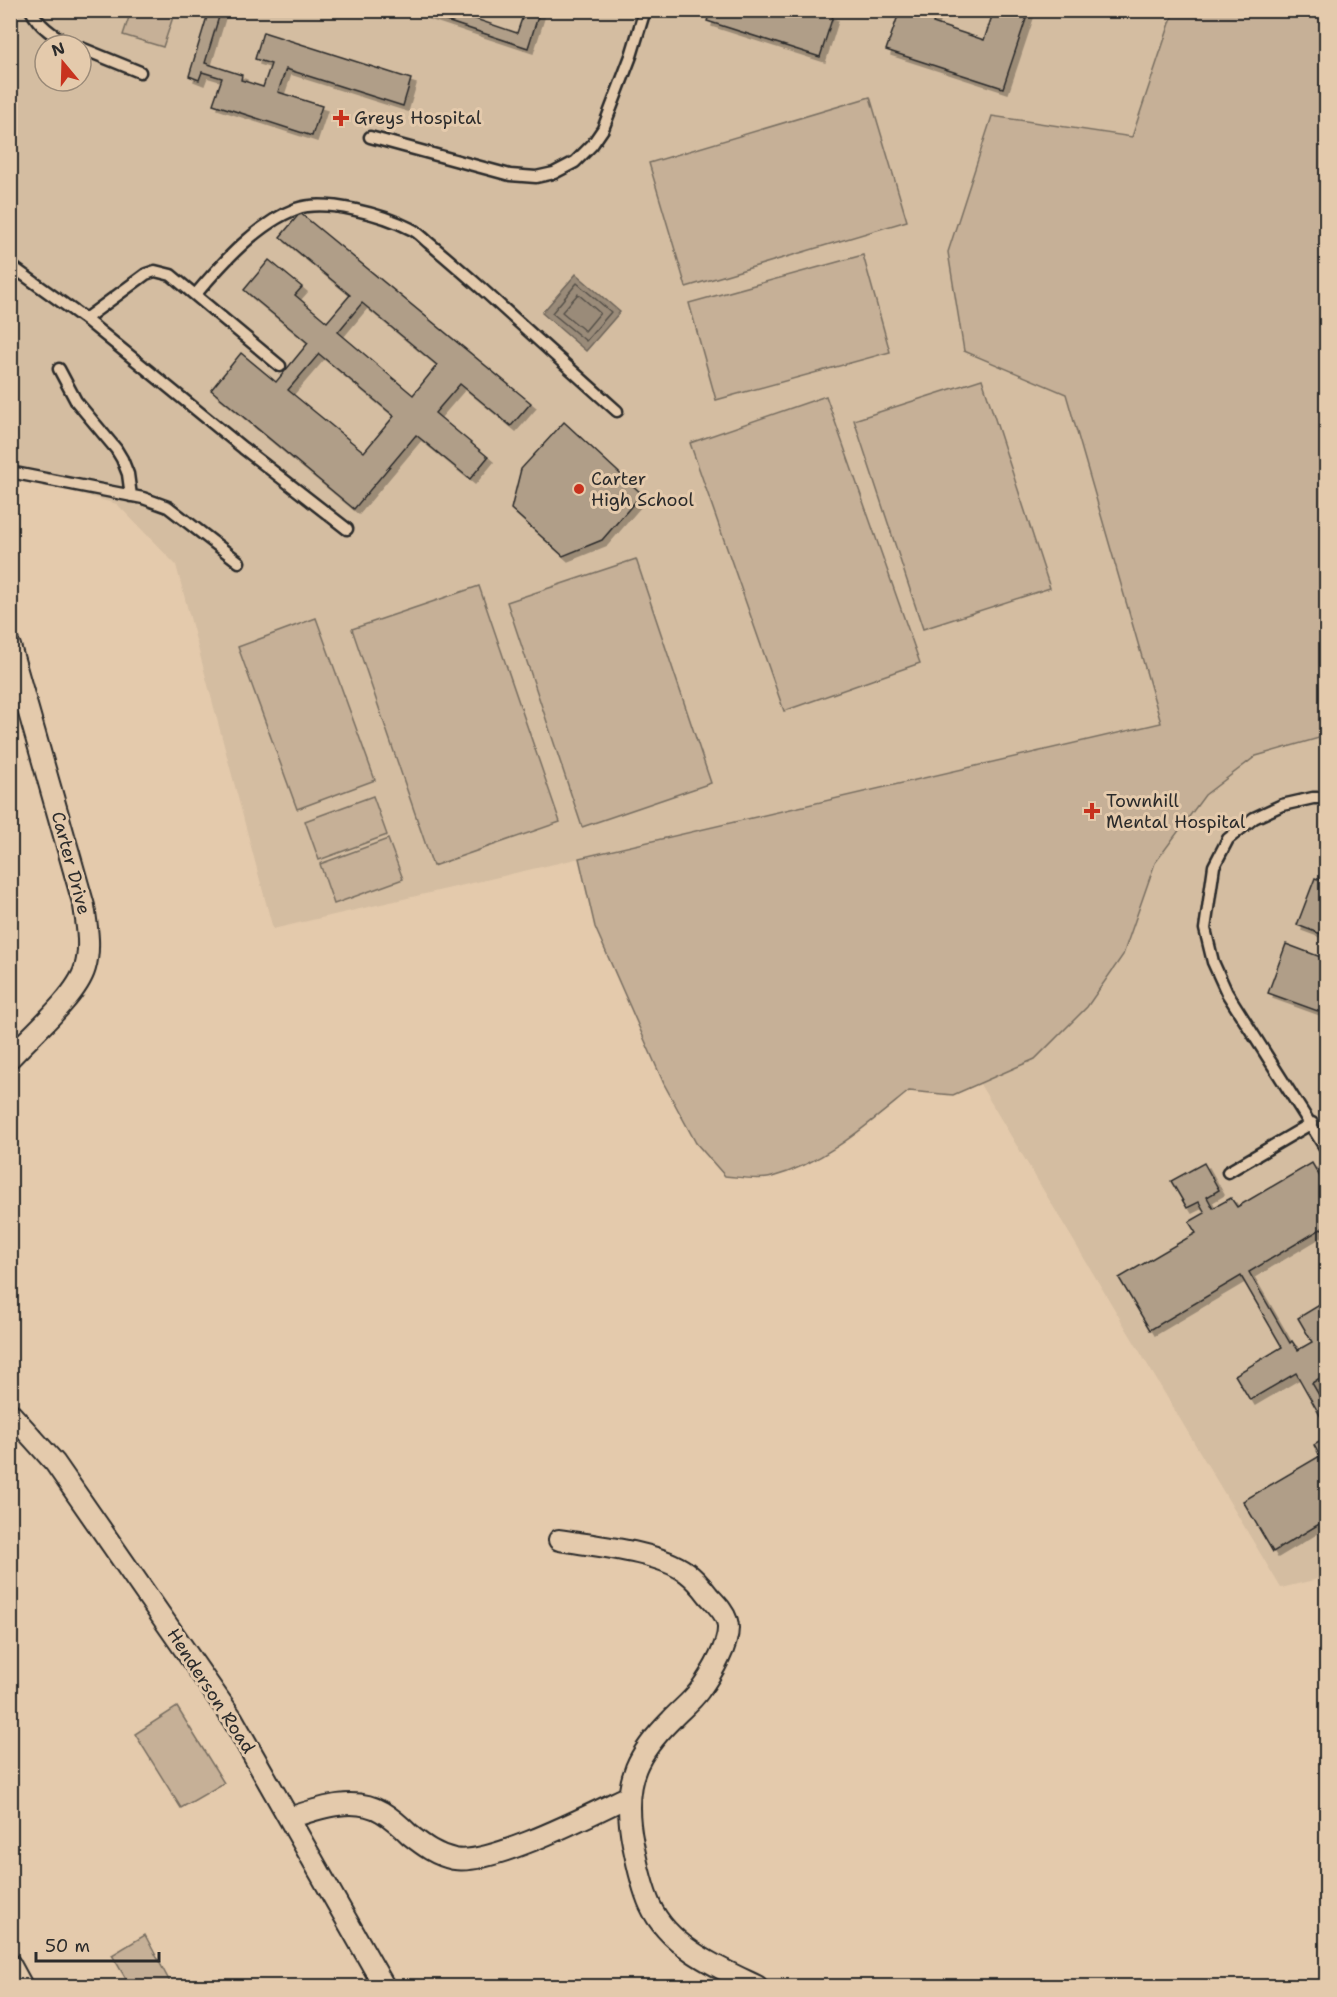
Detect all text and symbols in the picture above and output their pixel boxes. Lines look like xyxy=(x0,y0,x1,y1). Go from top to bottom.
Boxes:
north arrow xyxy=(33,33,93,93)
text: N xyxy=(49,37,68,61)
place label: Greys Hospital xyxy=(354,106,482,130)
marker: Greys Hospital xyxy=(332,109,350,127)
place label: Carter High School xyxy=(591,467,694,512)
marker: Carter High School xyxy=(572,482,586,496)
place label: Townhill Mental Hospital xyxy=(1106,789,1246,834)
marker: Townhill Mental Hospital xyxy=(1083,802,1101,820)
street label: Carter Drive xyxy=(46,809,96,917)
street label: Henderson Road xyxy=(162,1624,260,1758)
scale bar xyxy=(36,1925,159,1963)
text: 50 m xyxy=(45,1934,90,1958)

